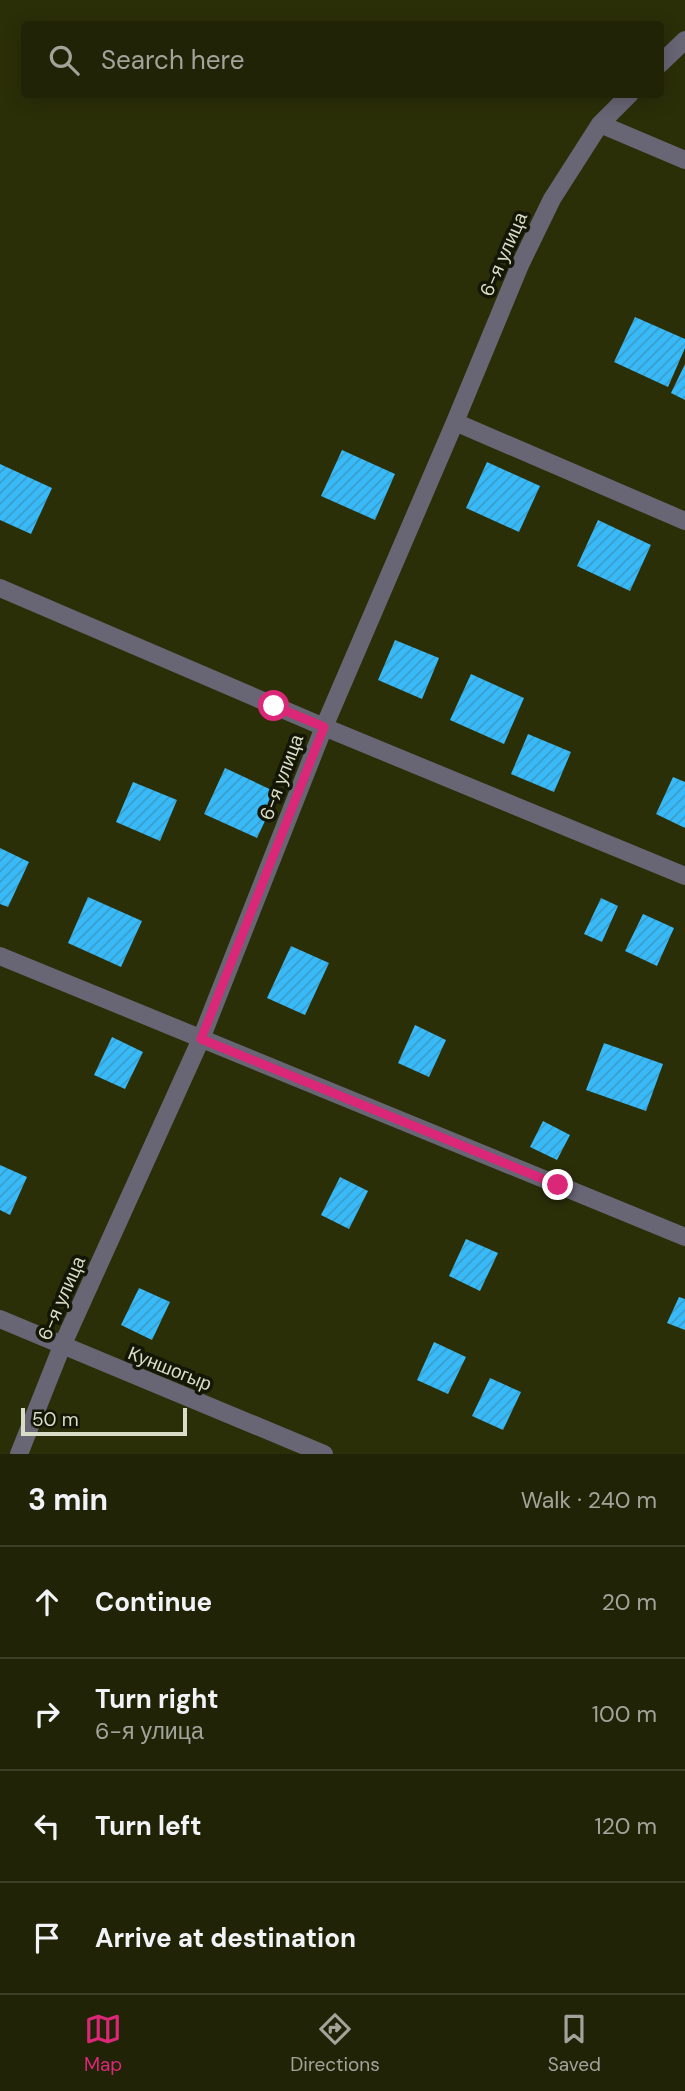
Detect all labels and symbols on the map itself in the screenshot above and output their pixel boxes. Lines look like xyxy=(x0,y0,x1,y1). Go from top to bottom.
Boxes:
street label: 6-я улица xyxy=(474,208,533,300)
route start xyxy=(258,690,289,721)
street label: 6-я улица xyxy=(254,730,309,824)
route end xyxy=(542,1169,573,1200)
street label: 6-я улица xyxy=(32,1252,91,1344)
street label: Куншогыр xyxy=(124,1340,215,1397)
scale bar xyxy=(21,1405,187,1437)

